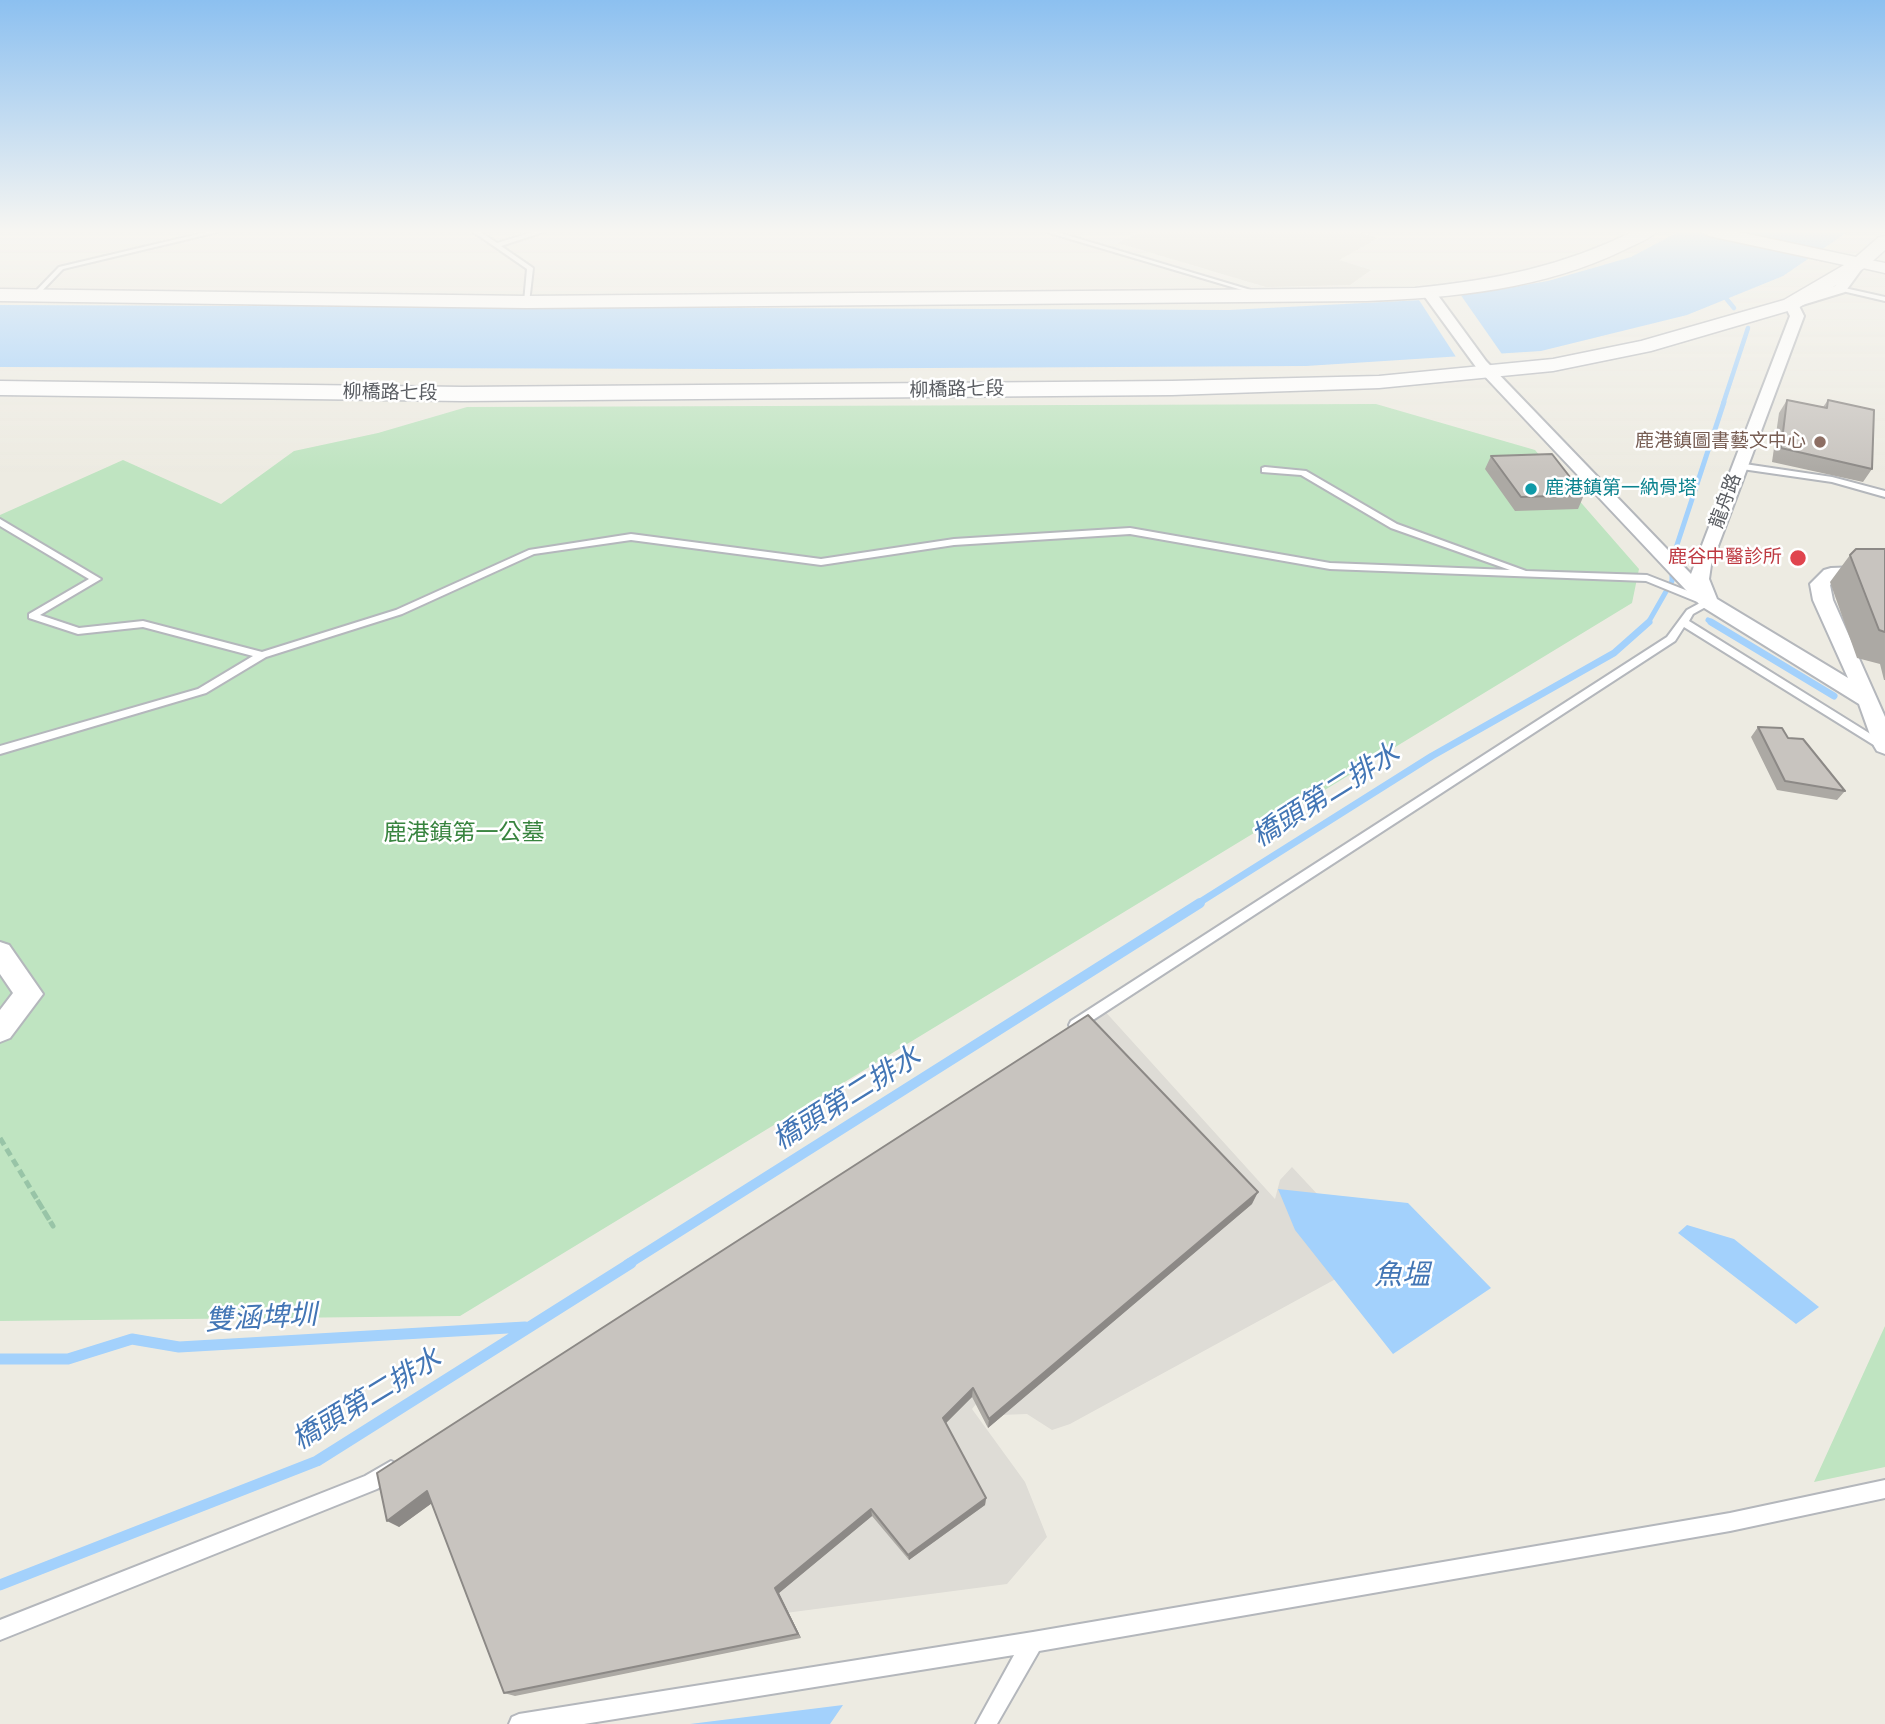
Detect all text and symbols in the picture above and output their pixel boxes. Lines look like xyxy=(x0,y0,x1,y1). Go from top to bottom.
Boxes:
street label: 柳橋路七段 xyxy=(909,378,1005,402)
street label: 柳橋路七段 xyxy=(342,381,438,405)
place label: 鹿港鎮圖書藝文中心 xyxy=(1635,431,1806,453)
marker: 鹿港鎮圖書藝文中心 xyxy=(1812,434,1828,450)
street label: 龍舟路 xyxy=(1706,470,1746,532)
place label: 鹿港鎮第一納骨塔 xyxy=(1545,478,1697,500)
marker: 鹿港鎮第一納骨塔 xyxy=(1523,481,1539,497)
place label: 鹿谷中醫診所 xyxy=(1668,547,1782,569)
marker: 鹿谷中醫診所 xyxy=(1788,548,1808,568)
water label: 橋頭第二排水 xyxy=(1246,737,1406,855)
park label: 鹿港鎮第一公墓 xyxy=(384,820,544,848)
water label: 橋頭第二排水 xyxy=(767,1040,927,1158)
water label: 魚塭 xyxy=(1374,1259,1430,1293)
water label: 雙涵埤圳 xyxy=(204,1299,318,1339)
water label: 橋頭第二排水 xyxy=(286,1342,448,1458)

